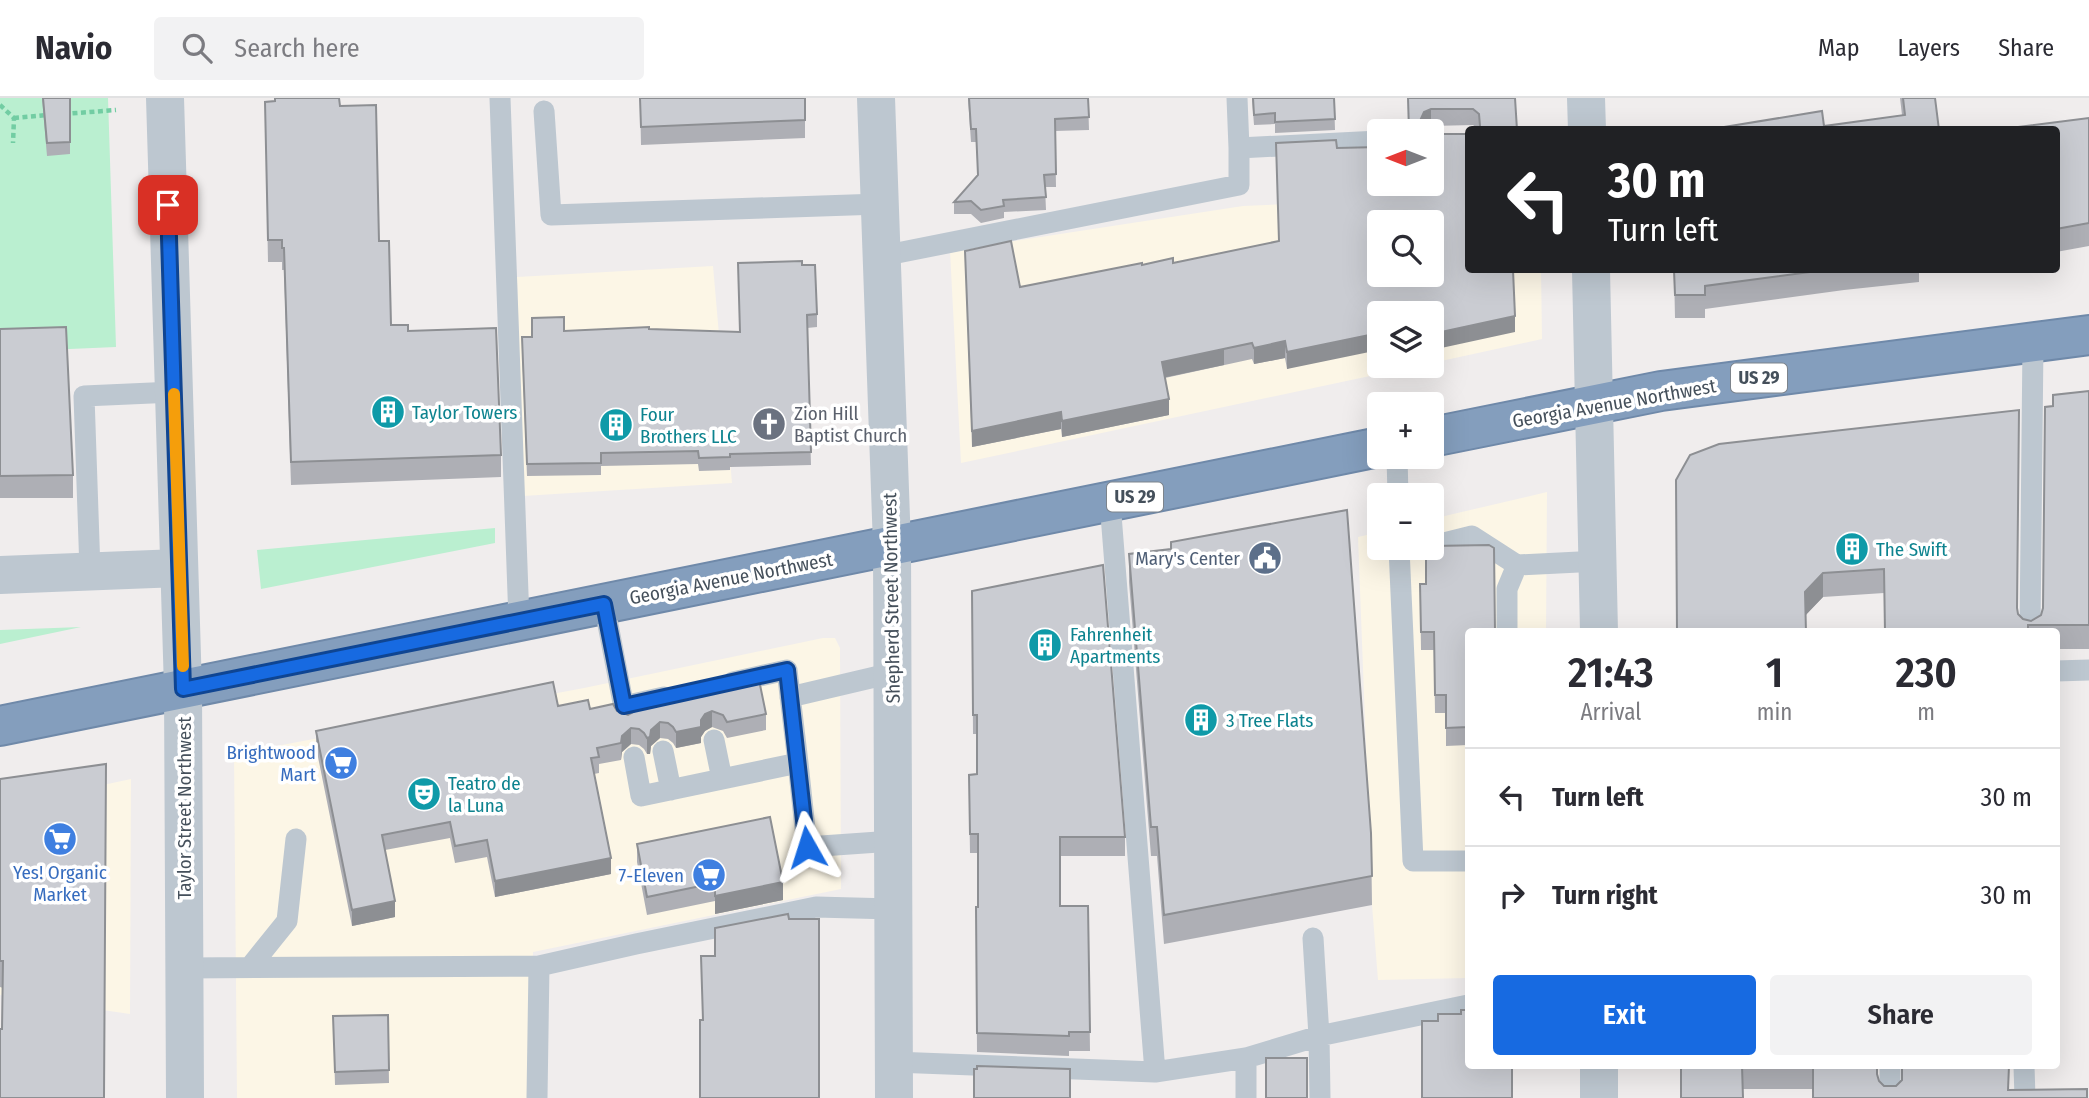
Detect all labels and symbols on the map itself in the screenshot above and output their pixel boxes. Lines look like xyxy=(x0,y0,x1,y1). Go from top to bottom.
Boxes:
north arrow xyxy=(1367,119,1444,196)
pin xyxy=(138,175,198,235)
road number: US 29 xyxy=(1731,364,1787,392)
street label: Georgia Avenue Northwest xyxy=(1511,374,1718,433)
building icon: Taylor Towers xyxy=(369,393,407,431)
place label: Taylor Towers xyxy=(412,401,517,424)
place label: Zion Hill Baptist Church xyxy=(794,402,907,447)
place label: Four Brothers LLC xyxy=(640,403,737,448)
church icon: Zion Hill Baptist Church xyxy=(750,405,788,443)
building icon: Four Brothers LLC xyxy=(597,406,635,444)
road number: US 29 xyxy=(1107,482,1163,512)
street label: Shepherd Street Northwest xyxy=(878,492,905,704)
building icon: The Swift xyxy=(1833,530,1871,568)
place label: The Swift xyxy=(1876,538,1948,561)
public building icon: Mary's Center xyxy=(1246,539,1284,577)
street label: Georgia Avenue Northwest xyxy=(628,547,835,609)
place label: Mary's Center xyxy=(1135,547,1240,570)
place label: Fahrenheit Apartments xyxy=(1070,623,1160,668)
building icon: Fahrenheit Apartments xyxy=(1026,626,1064,664)
building icon: 3 Tree Flats xyxy=(1182,701,1220,739)
place label: 3 Tree Flats xyxy=(1226,709,1313,732)
street label: Taylor Street Northwest xyxy=(173,716,196,900)
place label: Brightwood Mart xyxy=(226,741,317,786)
supermarket icon: Brightwood Mart xyxy=(322,744,360,782)
place label: Teatro de la Luna xyxy=(448,772,521,817)
theatre icon: Teatro de la Luna xyxy=(405,775,443,813)
position arrow xyxy=(770,810,844,884)
supermarket icon: Yes! Organic Market xyxy=(41,820,79,858)
supermarket icon: 7-Eleven xyxy=(690,856,728,894)
place label: Yes! Organic Market xyxy=(13,861,107,906)
place label: 7-Eleven xyxy=(619,864,684,887)

